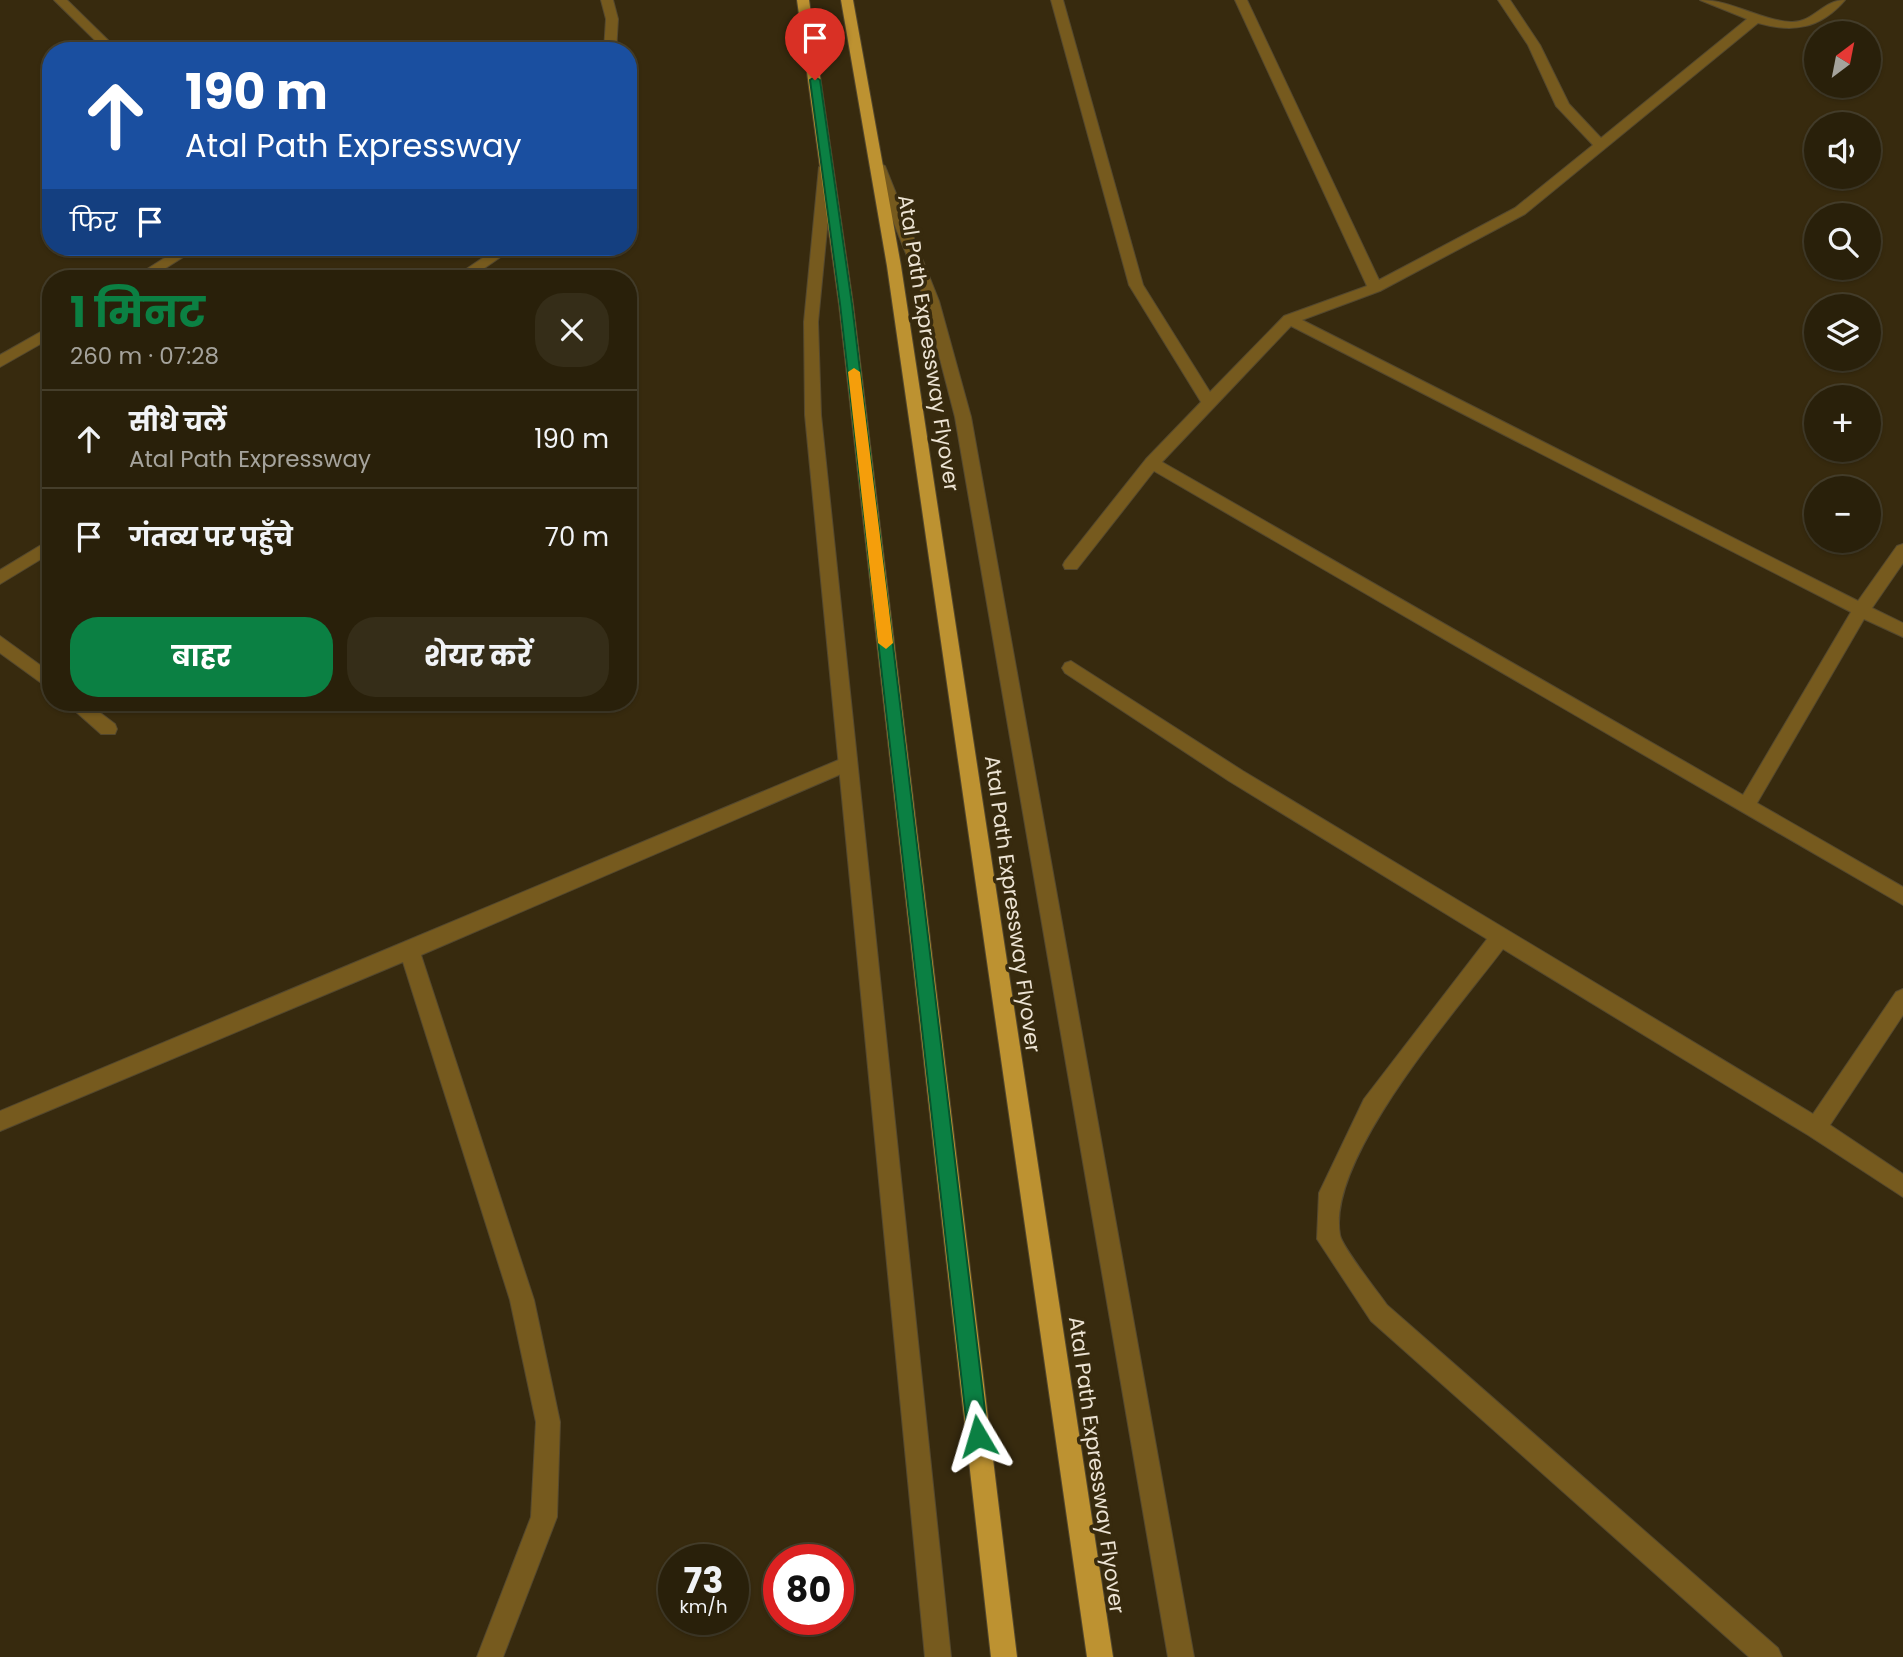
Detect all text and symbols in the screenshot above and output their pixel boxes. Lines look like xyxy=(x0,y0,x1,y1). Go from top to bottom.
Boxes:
pin xyxy=(785,8,845,80)
icon: arrive xyxy=(796,19,834,57)
north arrow xyxy=(1804,21,1881,98)
map controls xyxy=(1804,21,1881,553)
text: 190 m xyxy=(185,58,328,126)
icon: ahead xyxy=(70,70,161,161)
button: sound xyxy=(1804,112,1881,189)
text: Atal Path Expressway xyxy=(185,123,522,168)
street label: Atal Path Expressway Flyover xyxy=(891,193,967,494)
icon: arrive xyxy=(131,203,169,241)
button: search xyxy=(1804,203,1881,280)
text: फिर xyxy=(70,204,117,240)
text: 1 मिनट xyxy=(70,283,205,342)
button: close xyxy=(535,293,609,367)
button: layers xyxy=(1804,294,1881,371)
text: 260 m · 07:28 xyxy=(70,340,219,372)
button: + xyxy=(1804,385,1881,462)
text: सीधे चलें xyxy=(129,404,227,440)
icon: ahead xyxy=(70,420,108,458)
text: 190 m xyxy=(534,421,609,457)
text: Atal Path Expressway xyxy=(129,443,371,475)
button: − xyxy=(1804,476,1881,553)
icon: arrive xyxy=(70,518,108,556)
text: गंतव्य पर पहुँचे xyxy=(129,519,293,555)
text: 70 m xyxy=(545,519,609,555)
button: बाहर xyxy=(70,617,333,697)
button: शेयर करें xyxy=(347,617,609,697)
street label: Atal Path Expressway Flyover xyxy=(978,753,1048,1055)
street label: Atal Path Expressway Flyover xyxy=(1062,1314,1132,1616)
position arrow xyxy=(941,1399,1015,1473)
speed limit sign: 80 xyxy=(763,1544,854,1635)
text: 73 xyxy=(684,1556,723,1605)
text: km/h xyxy=(680,1594,727,1619)

